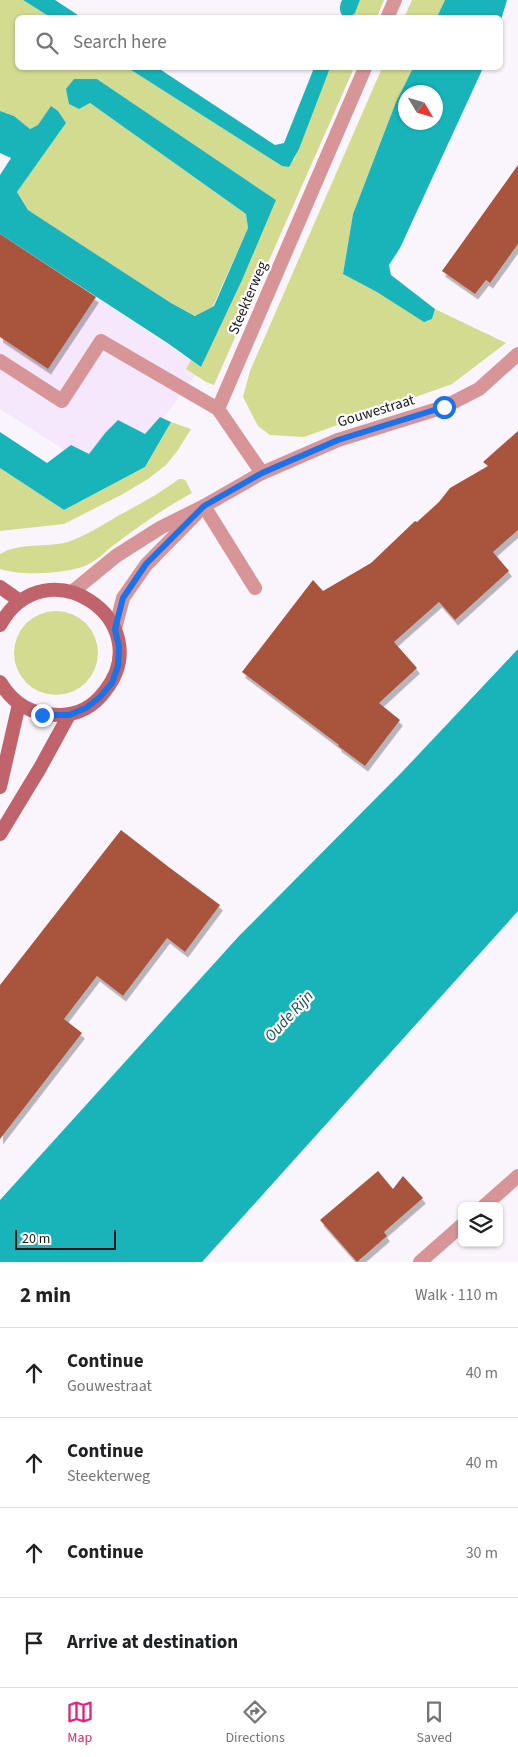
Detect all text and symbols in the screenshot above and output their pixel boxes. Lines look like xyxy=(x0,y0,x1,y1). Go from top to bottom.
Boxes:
search box xyxy=(15,15,503,70)
icon: search xyxy=(33,29,61,57)
text: Search here xyxy=(73,29,167,56)
north arrow xyxy=(398,85,443,130)
street label: Steekterweg xyxy=(223,258,273,338)
street label: Gouwestraat xyxy=(335,389,417,433)
route start xyxy=(433,396,456,419)
route end xyxy=(31,704,54,727)
water label: Oude Rijn xyxy=(260,986,318,1046)
map controls xyxy=(458,1202,503,1247)
button: layers xyxy=(458,1202,503,1247)
scale bar xyxy=(15,1227,116,1250)
text: 20 m xyxy=(22,1229,50,1249)
text: 2 min xyxy=(20,1280,71,1310)
text: Walk · 110 m xyxy=(415,1284,498,1306)
text: Continue xyxy=(67,1348,144,1375)
icon: ahead xyxy=(20,1359,48,1387)
text: 40 m xyxy=(466,1362,498,1384)
text: Gouwestraat xyxy=(67,1375,152,1397)
text: Continue xyxy=(67,1438,144,1465)
icon: ahead xyxy=(20,1449,48,1477)
text: 40 m xyxy=(466,1452,498,1474)
text: Steekterweg xyxy=(67,1465,150,1487)
icon: ahead xyxy=(20,1539,48,1567)
text: Continue xyxy=(67,1539,144,1566)
text: 30 m xyxy=(466,1542,498,1564)
icon: arrive xyxy=(20,1629,48,1657)
text: Arrive at destination xyxy=(67,1629,238,1656)
tab: Map xyxy=(66,1698,94,1748)
tab: Directions xyxy=(226,1698,285,1748)
tab: Saved xyxy=(416,1698,452,1748)

